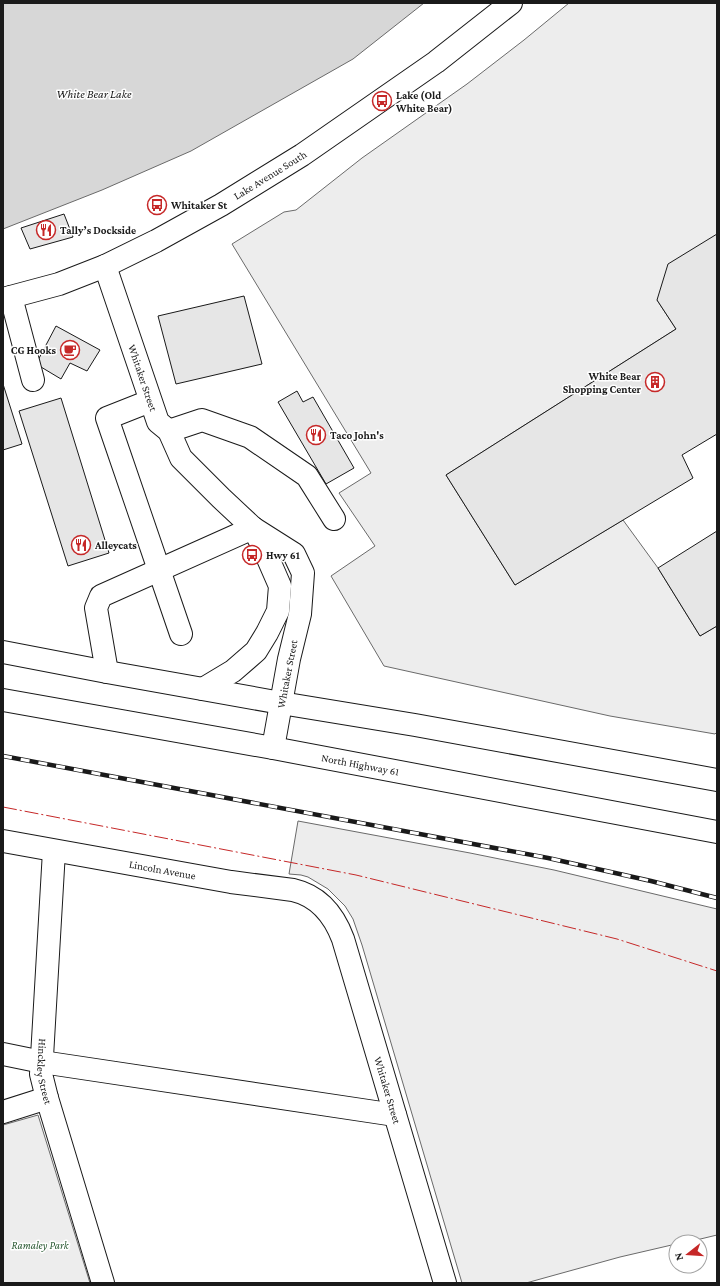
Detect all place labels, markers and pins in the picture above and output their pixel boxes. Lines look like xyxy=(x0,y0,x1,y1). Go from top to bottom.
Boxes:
place label: Lake (Old White Bear) xyxy=(395,89,452,115)
bus stop icon: Lake (Old White Bear) xyxy=(371,90,393,112)
bus stop icon: Whitaker St xyxy=(146,194,168,216)
place label: Whitaker St xyxy=(170,199,227,211)
restaurant icon: Tally’s Dockside xyxy=(35,219,57,241)
place label: Tally’s Dockside xyxy=(60,224,136,236)
cafe icon: CG Hooks xyxy=(59,339,81,361)
place label: CG Hooks xyxy=(11,344,57,356)
place label: White Bear Shopping Center xyxy=(563,370,642,395)
building icon: White Bear Shopping Center xyxy=(644,371,666,393)
restaurant icon: Taco John's xyxy=(305,424,327,446)
place label: Taco John's xyxy=(330,429,384,441)
restaurant icon: Alleycats xyxy=(70,534,92,556)
place label: Alleycats xyxy=(94,539,137,551)
bus stop icon: Hwy 61 xyxy=(241,544,263,566)
place label: Hwy 61 xyxy=(266,549,300,561)

